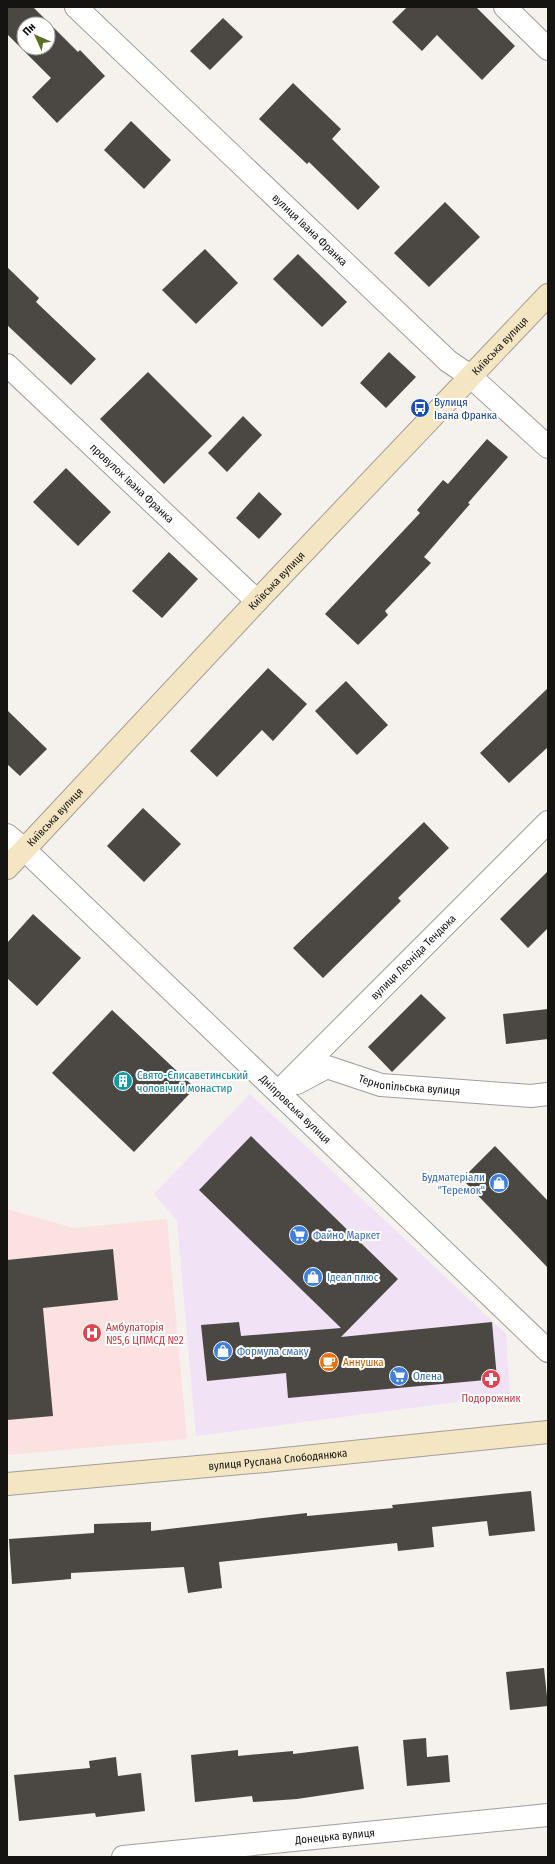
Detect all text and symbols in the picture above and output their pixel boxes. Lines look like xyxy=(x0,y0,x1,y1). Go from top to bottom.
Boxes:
north arrow xyxy=(16,16,56,56)
text: Пн xyxy=(20,20,38,38)
street label: вулиця Івана Франка xyxy=(269,191,350,269)
street label: Київська вулиця xyxy=(469,314,531,378)
place label: Вулиця Івана Франка xyxy=(434,396,497,422)
bus stop icon: Вулиця Івана Франка xyxy=(409,397,431,419)
street label: провулок Івана Франка xyxy=(87,441,176,526)
street label: Київська вулиця xyxy=(246,549,308,613)
street label: Київська вулиця xyxy=(25,785,86,849)
street label: вулиця Леоніда Тендюка xyxy=(368,912,459,1003)
place label: Свято-Єлисаветинський чоловічий монастир xyxy=(137,1069,248,1095)
building icon: Свято-Єлисаветинський чоловічий монастир xyxy=(112,1070,134,1092)
street label: Дніпровська вулиця xyxy=(256,1072,333,1147)
street label: Тернопільська вулиця xyxy=(357,1072,461,1098)
place label: Будматеріали "Теремок" xyxy=(422,1171,485,1197)
shop icon: Будматеріали "Теремок" xyxy=(488,1172,510,1194)
supermarket icon: Файно Маркет xyxy=(288,1224,310,1246)
place label: Файно Маркет xyxy=(313,1229,381,1242)
shop icon: Ідеал плюс xyxy=(302,1266,324,1288)
place label: Ідеал плюс xyxy=(327,1271,379,1284)
place label: Амбулаторія №5,6 ЦПМСД №2 xyxy=(106,1321,184,1347)
hospital icon: Амбулаторія №5,6 ЦПМСД №2 xyxy=(81,1322,103,1344)
shop icon: Формула смаку xyxy=(212,1340,234,1362)
place label: Формула смаку xyxy=(237,1345,309,1358)
cafe icon: Аннушка xyxy=(318,1351,340,1373)
place label: Аннушка xyxy=(343,1356,384,1369)
supermarket icon: Олена xyxy=(388,1365,410,1387)
pharmacy icon: Подорожник xyxy=(480,1368,502,1390)
place label: Олена xyxy=(413,1370,442,1383)
place label: Подорожник xyxy=(461,1392,521,1405)
street label: вулиця Руслана Слободянюка xyxy=(208,1447,348,1473)
street label: Донецька вулиця xyxy=(293,1826,376,1847)

